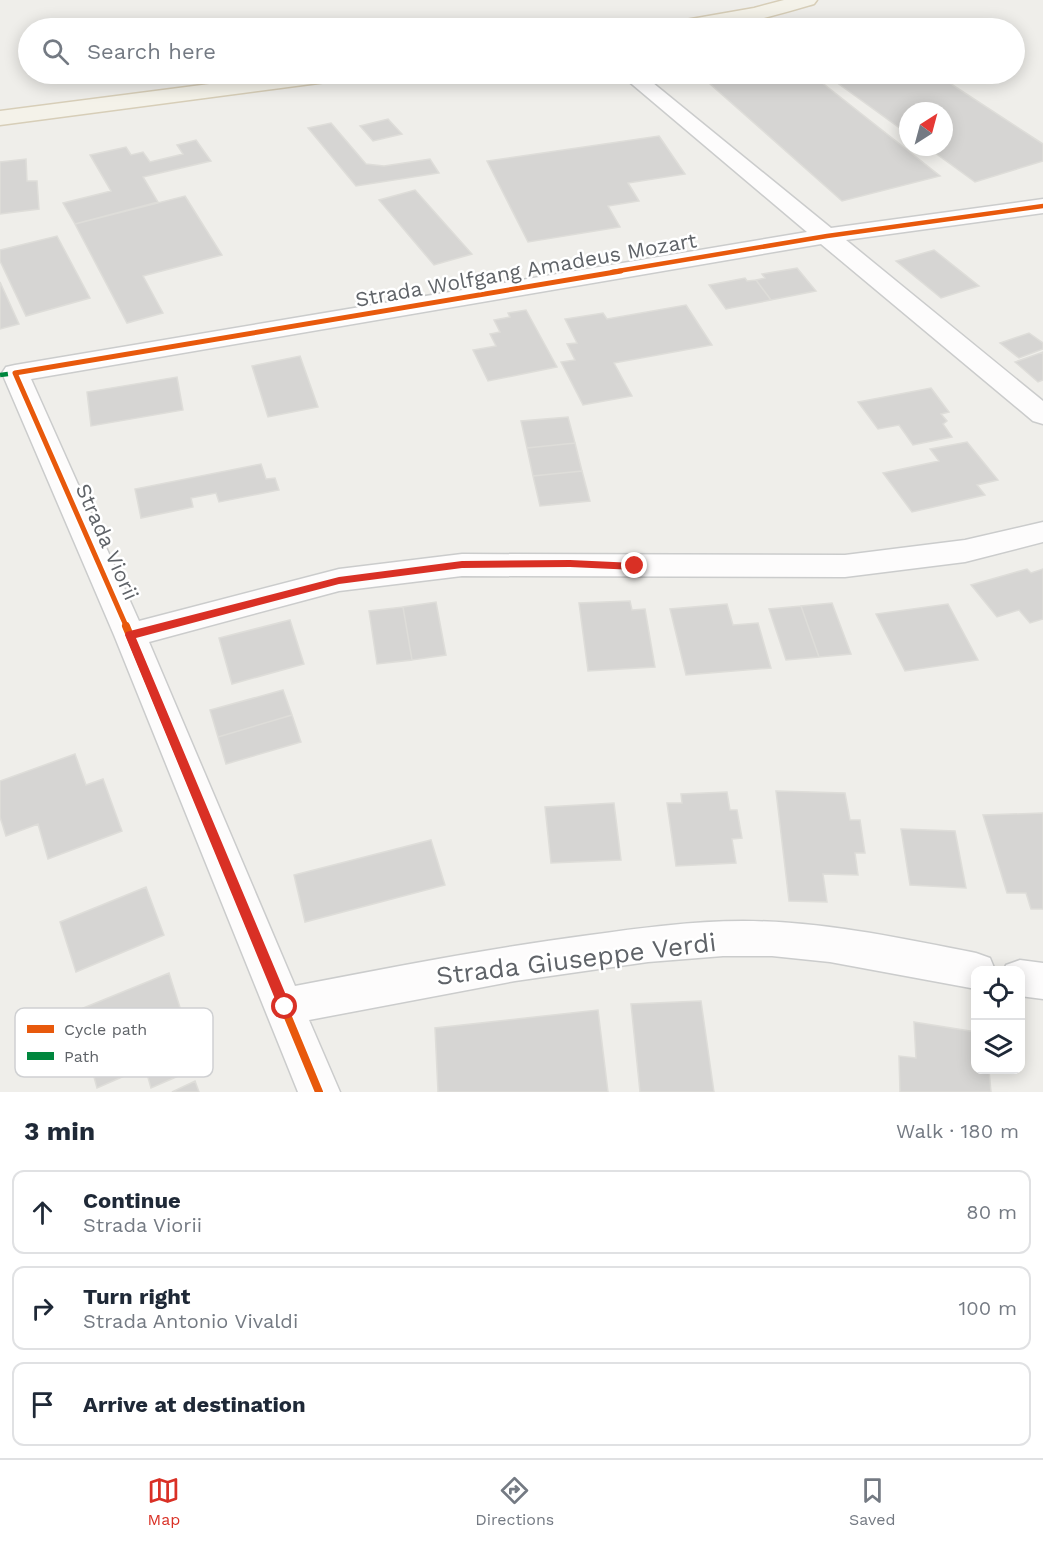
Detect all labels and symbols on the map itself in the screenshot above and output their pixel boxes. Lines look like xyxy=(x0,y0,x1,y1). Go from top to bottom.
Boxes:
north arrow xyxy=(899,102,953,156)
street label: Strada Wolfgang Amadeus Mozart xyxy=(353,227,699,312)
street label: Strada Viorii xyxy=(71,480,144,604)
route end xyxy=(621,552,647,578)
street label: Strada Giuseppe Verdi xyxy=(434,927,718,991)
route start xyxy=(271,993,297,1019)
legend xyxy=(15,1008,213,1077)
text: Cycle path xyxy=(64,1020,147,1039)
text: Path xyxy=(64,1047,99,1066)

